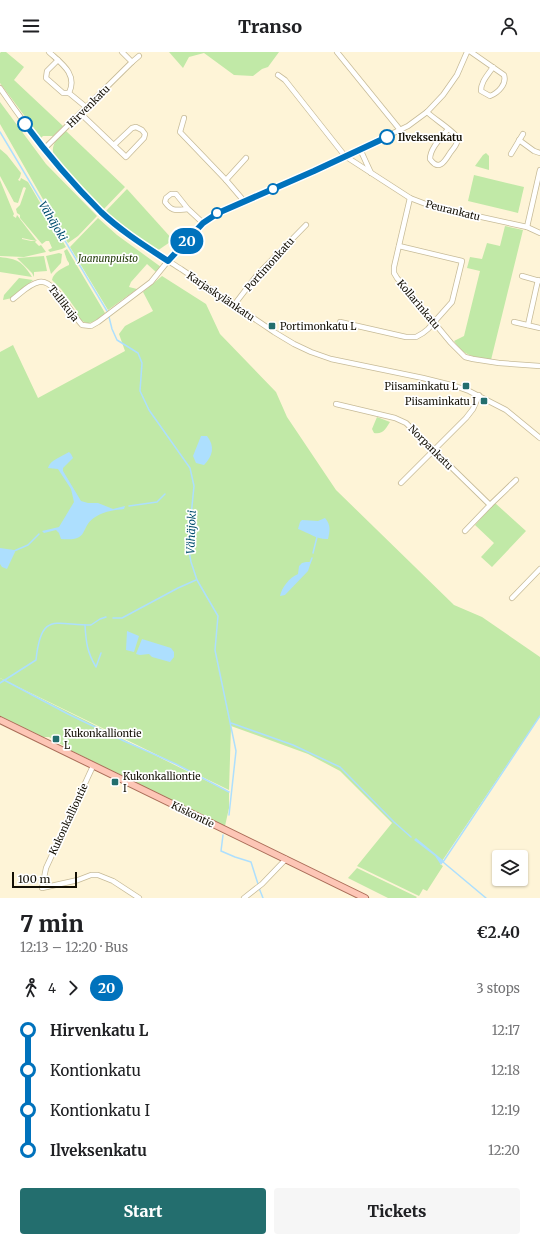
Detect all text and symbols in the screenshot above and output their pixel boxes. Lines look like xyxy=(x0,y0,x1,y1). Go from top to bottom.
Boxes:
icon: menu xyxy=(20,15,42,37)
text: Transo xyxy=(238,15,302,38)
icon: person xyxy=(498,15,520,37)
street label: Hirvenkatu xyxy=(64,82,112,130)
unlabelled marker xyxy=(17,116,33,132)
marker: Ilveksenkatu xyxy=(379,129,395,145)
place label: Ilveksenkatu xyxy=(398,131,463,144)
unlabelled marker xyxy=(267,183,279,195)
street label: Peurankatu xyxy=(424,197,482,224)
water label: Vähäjoki xyxy=(36,199,70,243)
unlabelled marker xyxy=(211,207,223,219)
line badge: 20 xyxy=(169,228,205,254)
text: 20 xyxy=(178,232,196,250)
street label: Portimonkatu xyxy=(242,235,297,294)
park label: Jaanunpuisto xyxy=(77,252,138,265)
street label: Karjaskylänkatu xyxy=(184,269,257,324)
street label: Kollarinkatu xyxy=(394,277,443,332)
street label: Tallikuja xyxy=(45,283,82,325)
place label: Portimonkatu L xyxy=(280,320,357,333)
marker: Portimonkatu L xyxy=(267,321,277,331)
place label: Piisaminkatu L xyxy=(385,380,459,393)
marker: Piisaminkatu L xyxy=(461,381,471,391)
place label: Piisaminkatu I xyxy=(405,395,476,408)
marker: Piisaminkatu I xyxy=(479,396,489,406)
street label: Norpankatu xyxy=(406,422,456,472)
water label: Vähäjoki xyxy=(183,510,199,554)
place label: Kukonkalliontie L xyxy=(64,727,141,752)
marker: Kukonkalliontie L xyxy=(51,734,61,744)
place label: Kukonkalliontie I xyxy=(123,770,200,795)
marker: Kukonkalliontie I xyxy=(110,777,120,787)
street label: Kukonkalliontie xyxy=(46,781,91,857)
street label: Kiskontie xyxy=(169,799,216,830)
map controls xyxy=(492,850,528,886)
button: layers xyxy=(492,850,528,886)
scale bar xyxy=(12,870,77,889)
text: 100 m xyxy=(18,872,50,886)
text: 7 min xyxy=(20,910,83,938)
text: €2.40 xyxy=(477,923,520,942)
text: 12:13 – 12:20 · Bus xyxy=(20,939,128,956)
icon: walk xyxy=(20,977,42,999)
icon: forward xyxy=(62,977,84,999)
text: 20 xyxy=(98,979,115,997)
text: 4 xyxy=(48,980,56,997)
text: 3 stops xyxy=(476,980,520,997)
text: Hirvenkatu L xyxy=(50,1021,148,1040)
text: 12:17 xyxy=(492,1022,520,1039)
text: Kontionkatu xyxy=(50,1061,141,1080)
text: 12:18 xyxy=(491,1062,520,1079)
text: Kontionkatu I xyxy=(50,1101,150,1120)
text: 12:19 xyxy=(491,1102,520,1119)
text: Ilveksenkatu xyxy=(50,1141,147,1160)
text: 12:20 xyxy=(488,1142,520,1159)
button: Start xyxy=(20,1188,266,1234)
button: Tickets xyxy=(274,1188,520,1234)

